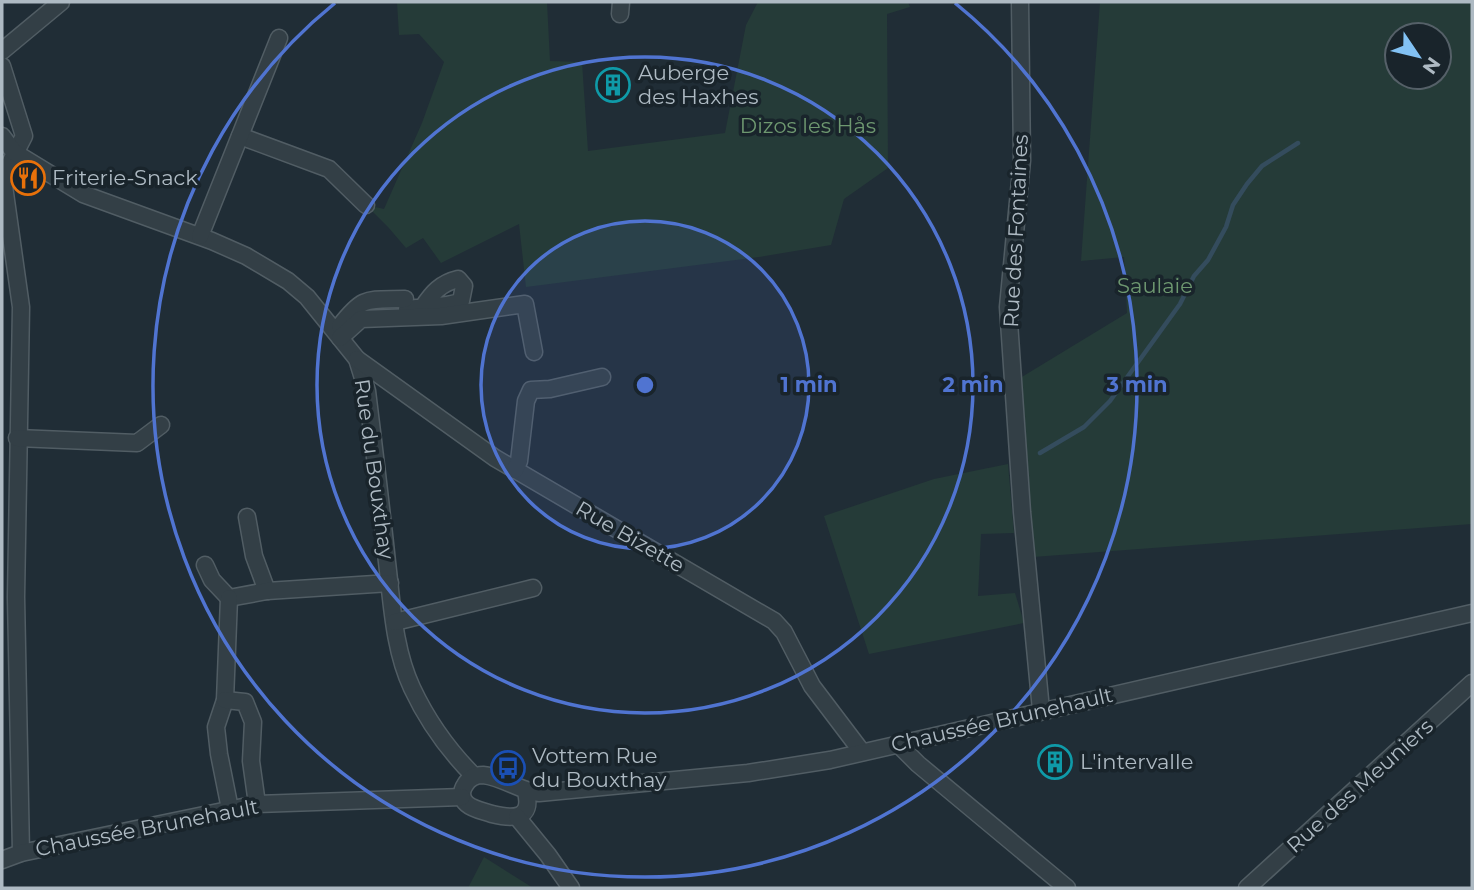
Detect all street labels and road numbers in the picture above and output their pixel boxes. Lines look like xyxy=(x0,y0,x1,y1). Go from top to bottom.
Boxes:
street label: Rue des Fontaines xyxy=(998,134,1033,328)
street label: Rue du Bouxthay xyxy=(349,377,400,561)
street label: Rue Bizette xyxy=(571,495,689,578)
street label: Chaussée Brunehault xyxy=(889,682,1115,757)
street label: Rue des Meuniers xyxy=(1281,713,1438,858)
street label: Chaussée Brunehault xyxy=(33,794,261,861)

